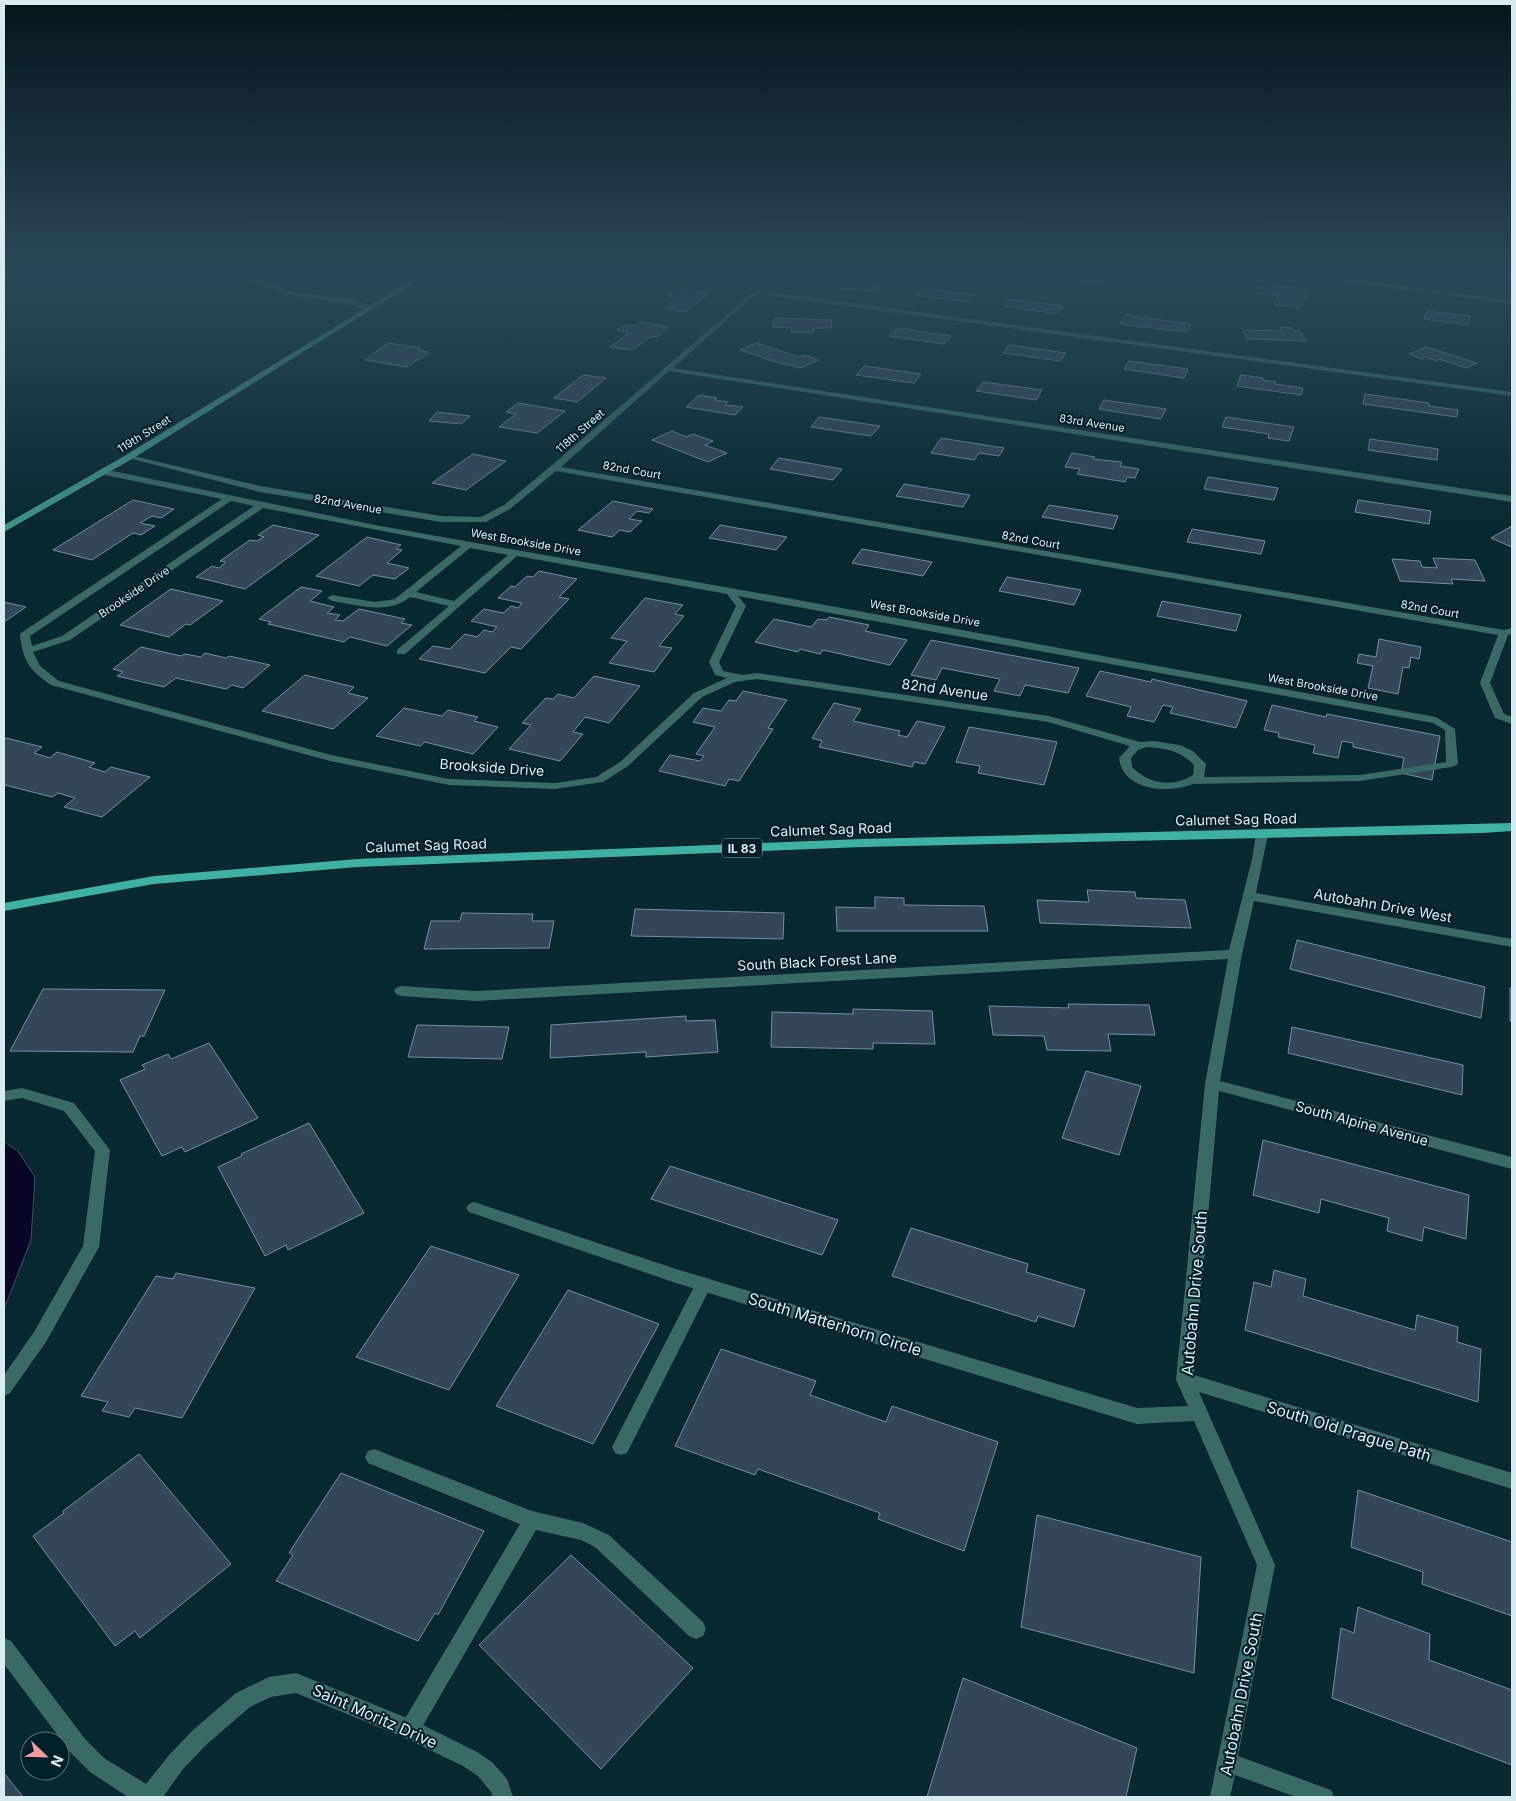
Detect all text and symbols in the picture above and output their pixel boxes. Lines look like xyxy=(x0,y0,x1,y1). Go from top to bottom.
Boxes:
street label: 118th Street xyxy=(553,406,608,456)
street label: 83rd Avenue xyxy=(1058,411,1126,435)
street label: 119th Street xyxy=(115,412,174,456)
street label: 82nd Court xyxy=(602,458,663,482)
street label: 82nd Avenue xyxy=(313,491,383,517)
street label: West Brookside Drive xyxy=(470,525,582,559)
street label: 82nd Court xyxy=(1001,528,1062,552)
street label: Brookside Drive xyxy=(96,563,172,621)
street label: West Brookside Drive xyxy=(869,596,981,630)
street label: 82nd Court xyxy=(1400,597,1461,621)
street label: West Brookside Drive xyxy=(1267,670,1379,704)
street label: 82nd Avenue xyxy=(901,675,989,703)
street label: Brookside Drive xyxy=(439,755,545,779)
street label: Calumet Sag Road xyxy=(1175,809,1297,829)
street label: Calumet Sag Road xyxy=(770,818,892,840)
street label: Calumet Sag Road xyxy=(365,834,487,856)
road number: IL 83 xyxy=(722,838,762,858)
street label: Autobahn Drive West xyxy=(1313,884,1454,926)
street label: South Black Forest Lane xyxy=(737,948,897,974)
street label: South Alpine Avenue xyxy=(1294,1097,1430,1149)
street label: Autobahn Drive South xyxy=(1177,1210,1211,1376)
street label: South Matterhorn Circle xyxy=(746,1288,924,1360)
street label: South Old Prague Path xyxy=(1264,1396,1434,1466)
street label: Autobahn Drive South xyxy=(1215,1611,1267,1777)
street label: Saint Moritz Drive xyxy=(309,1679,441,1753)
north arrow xyxy=(20,1731,70,1781)
text: N xyxy=(48,1753,67,1770)

